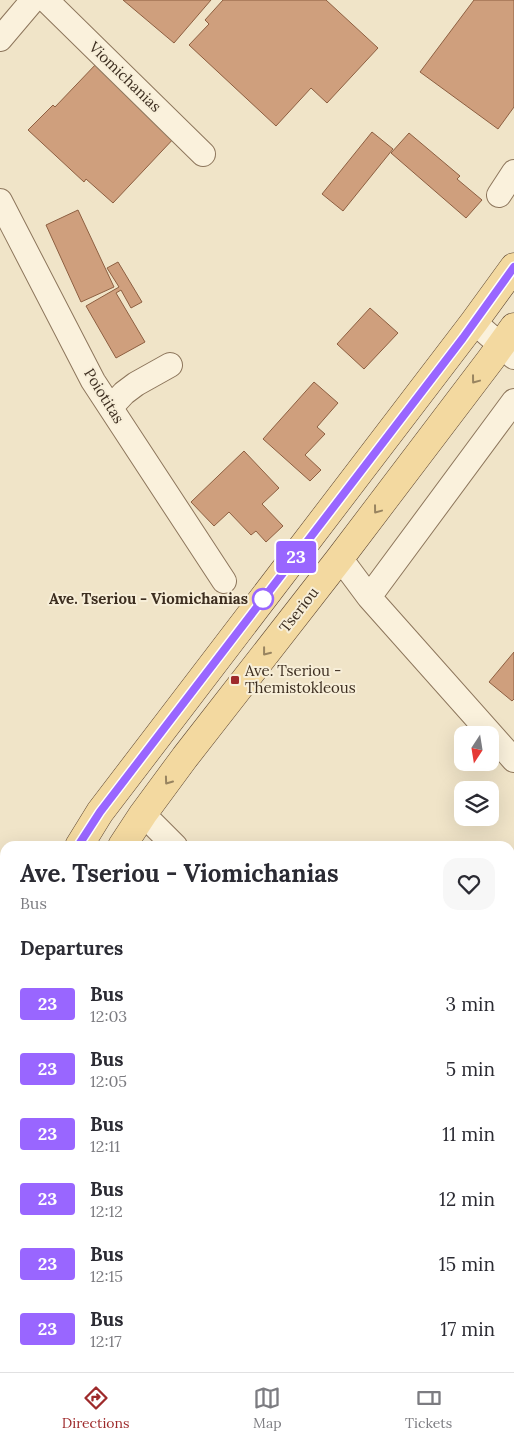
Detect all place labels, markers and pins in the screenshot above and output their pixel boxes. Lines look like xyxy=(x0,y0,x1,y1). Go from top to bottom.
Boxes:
marker: Ave. Tseriou - Viomichanias xyxy=(252,588,274,610)
place label: Ave. Tseriou - Viomichanias xyxy=(49,589,248,608)
place label: Ave. Tseriou - Themistokleous xyxy=(244,661,356,697)
marker: Ave. Tseriou - Themistokleous xyxy=(229,674,241,686)

